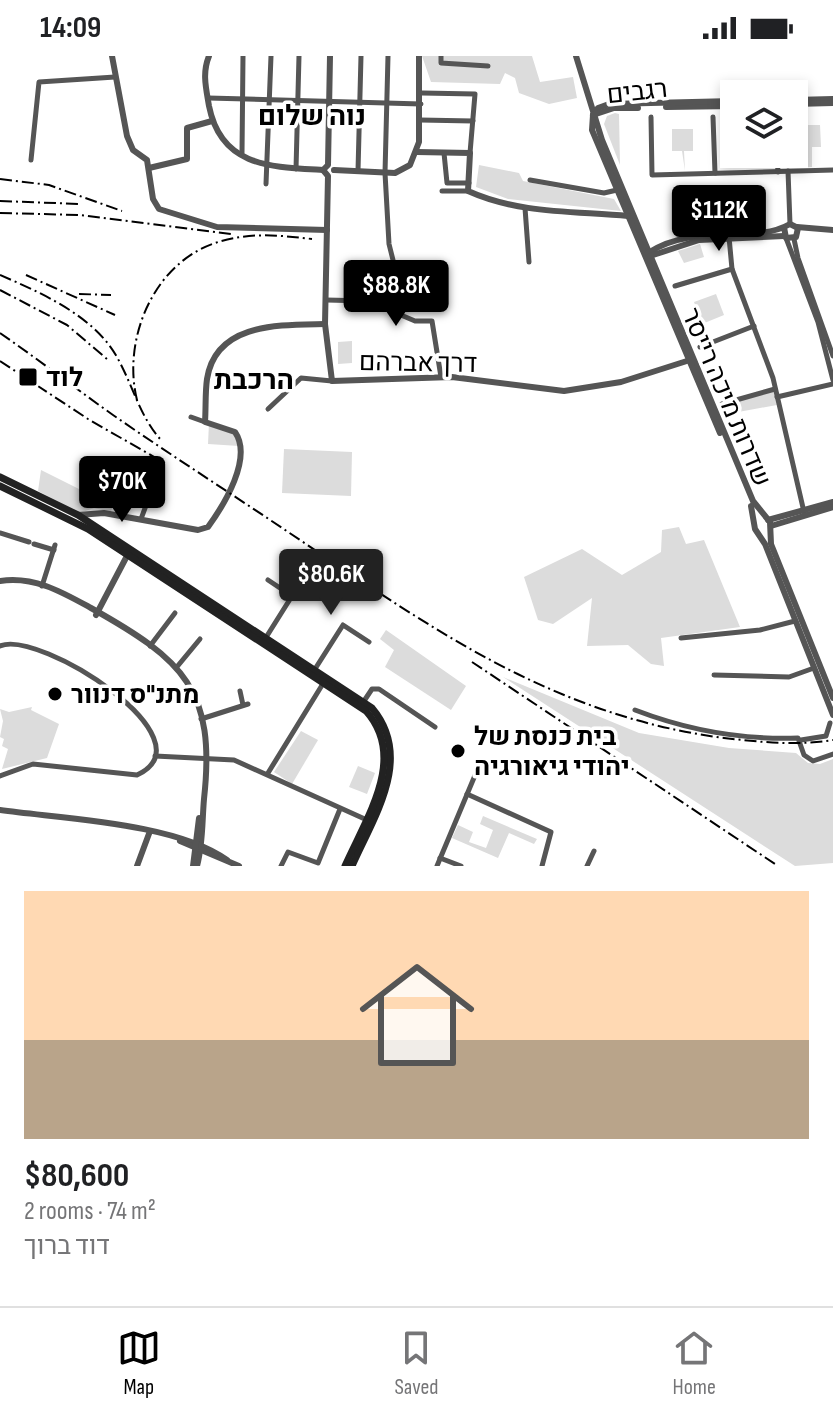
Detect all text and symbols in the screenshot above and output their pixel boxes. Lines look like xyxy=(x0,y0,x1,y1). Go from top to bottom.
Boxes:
text: 14:09 xyxy=(40,10,101,46)
street label: רגבים xyxy=(605,74,669,111)
map controls xyxy=(720,80,808,168)
button: layers xyxy=(720,80,808,168)
district label: נוה שלום xyxy=(258,100,366,133)
pin: $112K xyxy=(663,185,775,253)
text: $112K xyxy=(690,195,748,226)
pin: $88.8K xyxy=(331,260,461,328)
text: $88.8K xyxy=(362,270,430,301)
street label: שדרות מיכה רייסר xyxy=(674,304,777,491)
street label: דרך אברהם xyxy=(359,347,477,380)
place label: לוד xyxy=(46,363,83,394)
district label: הרכבת xyxy=(214,364,294,397)
marker: לוד xyxy=(17,366,39,388)
pin: $70K xyxy=(75,456,169,524)
text: $70K xyxy=(97,466,147,497)
pin: $80.6K xyxy=(266,549,396,617)
text: $80.6K xyxy=(297,559,365,590)
place label: מתנ"ס דנוור xyxy=(71,680,200,711)
marker: מתנ"ס דנוור xyxy=(46,685,64,703)
place label: בית כנסת של יהודי גיאורגיה xyxy=(474,722,630,783)
marker: בית כנסת של יהודי גיאורגיה xyxy=(449,742,467,760)
icon: home xyxy=(345,943,489,1087)
text: $80,600 xyxy=(24,1155,129,1196)
text: 2 rooms · 74 m² xyxy=(24,1196,156,1227)
text: דוד ברוך xyxy=(24,1231,110,1262)
tab: Map xyxy=(117,1326,161,1401)
tab: Saved xyxy=(394,1326,439,1401)
tab: Home xyxy=(672,1326,716,1401)

